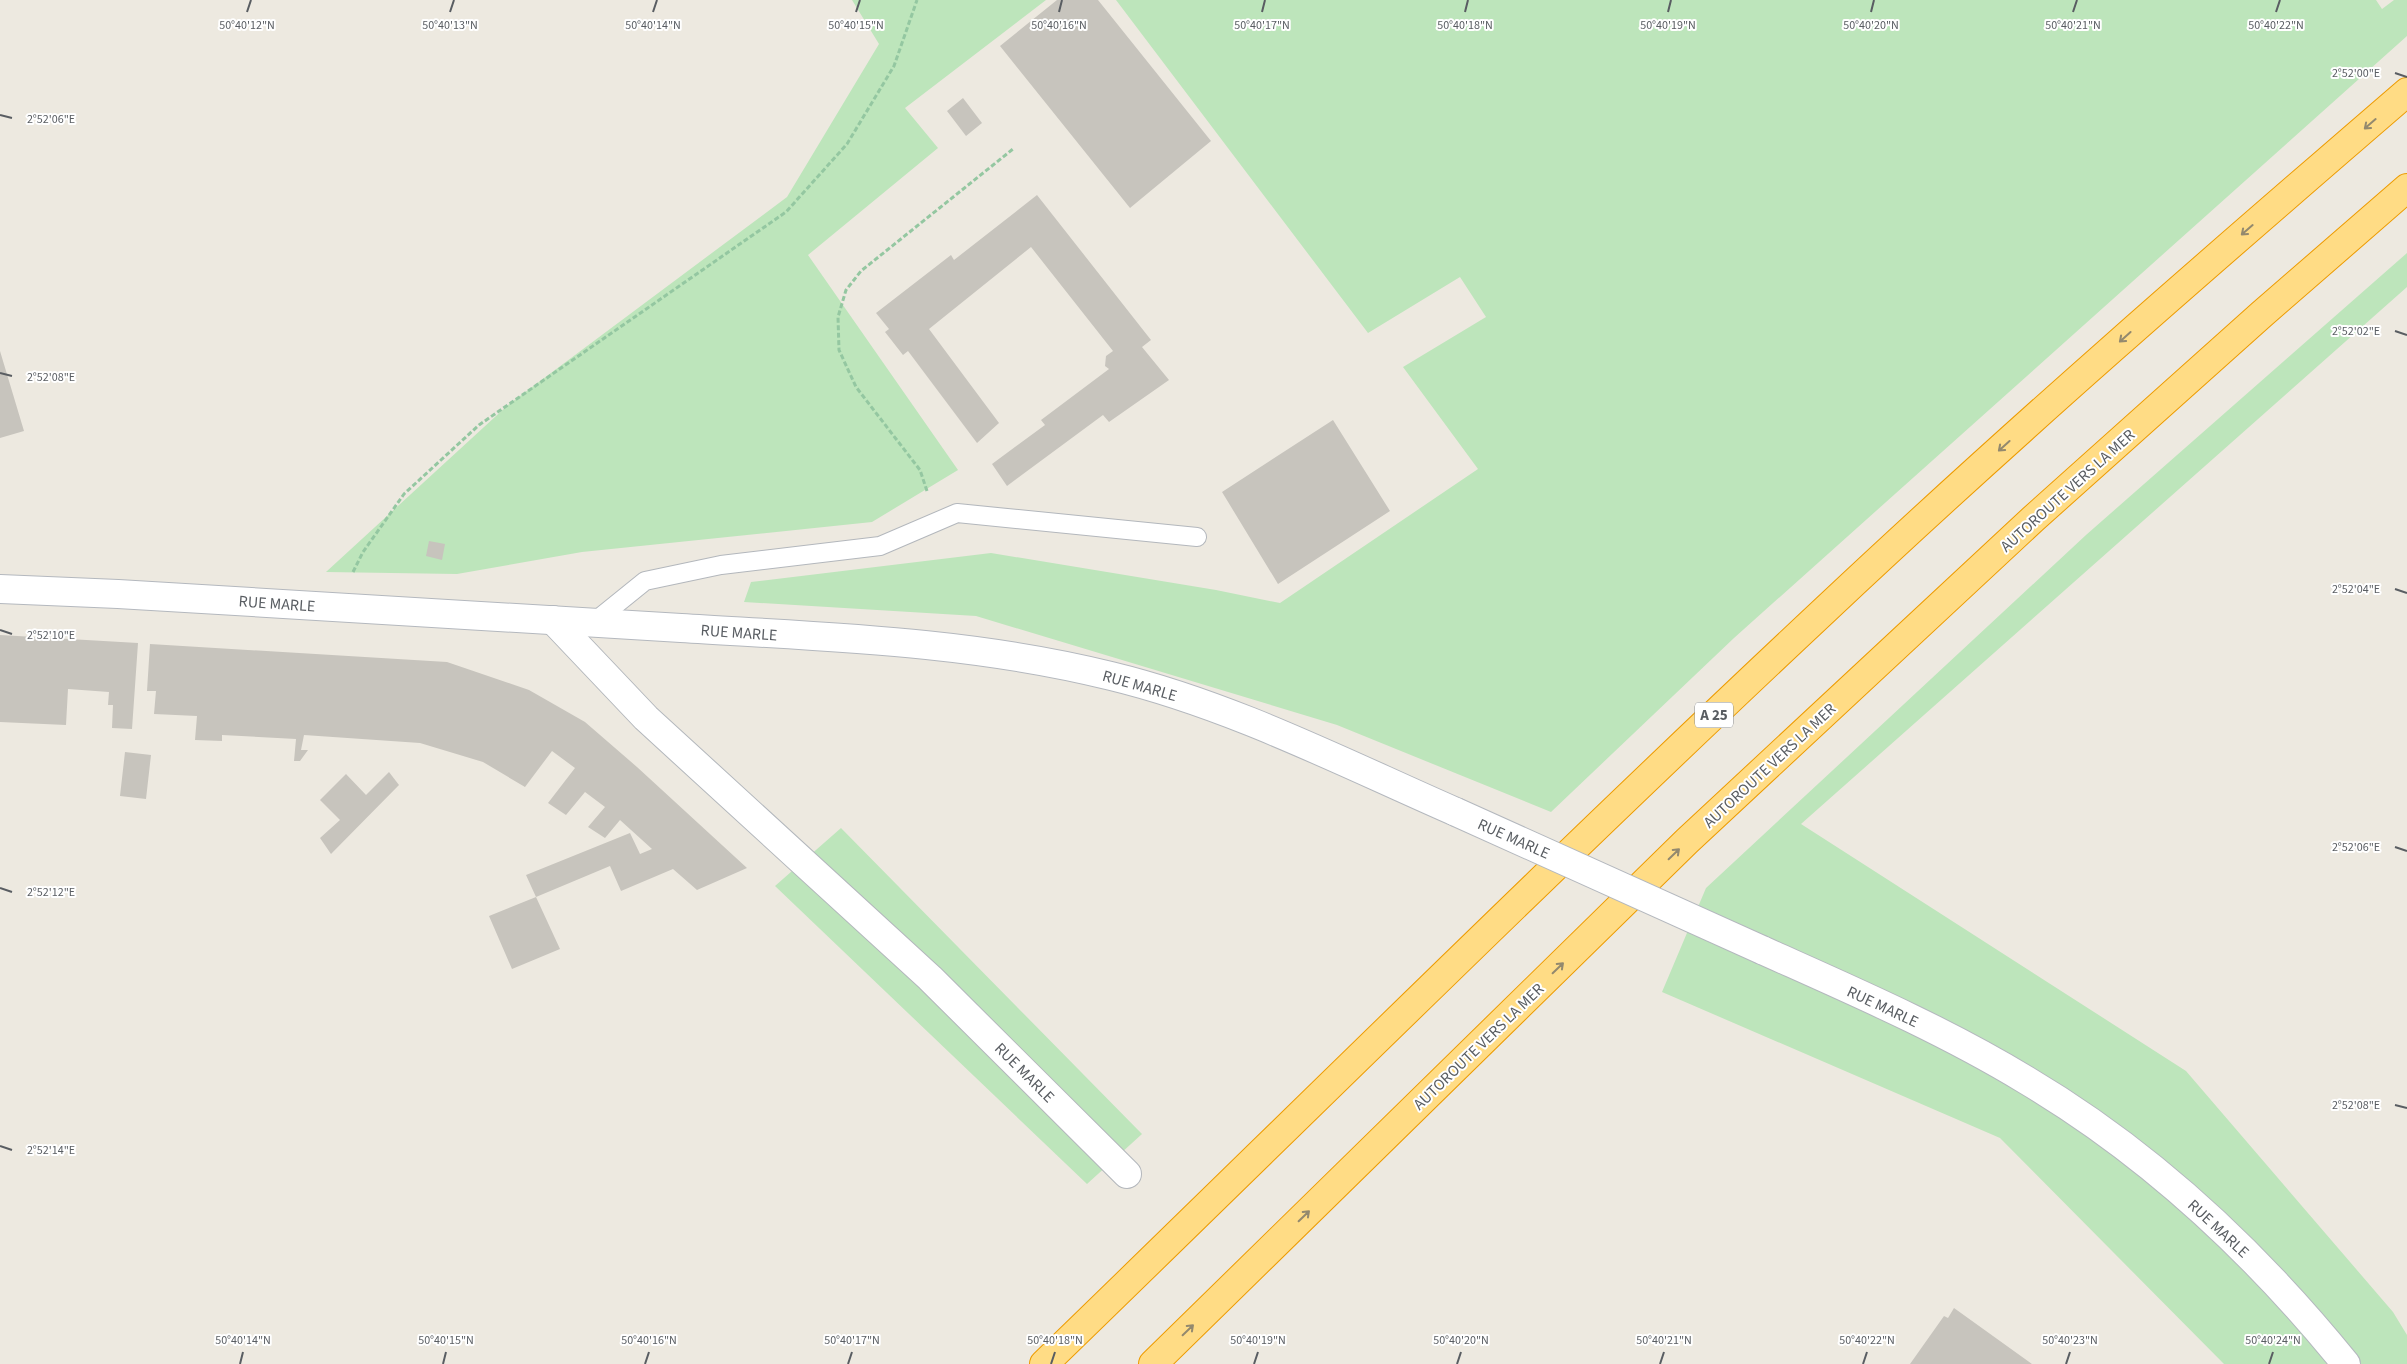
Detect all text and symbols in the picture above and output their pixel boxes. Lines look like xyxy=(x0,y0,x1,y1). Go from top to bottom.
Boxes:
text: 50°40'12"N xyxy=(219,17,275,34)
text: 50°40'13"N xyxy=(422,17,478,34)
text: 50°40'14"N xyxy=(625,17,681,34)
text: 50°40'15"N xyxy=(828,17,884,34)
text: 50°40'16"N xyxy=(1031,17,1087,34)
text: 50°40'17"N xyxy=(1234,17,1290,34)
text: 50°40'18"N xyxy=(1437,17,1493,34)
text: 50°40'19"N xyxy=(1640,17,1696,34)
text: 50°40'20"N xyxy=(1843,17,1899,34)
text: 50°40'21"N xyxy=(2045,17,2101,34)
text: 50°40'22"N xyxy=(2248,17,2304,34)
text: 2°52'00"E xyxy=(2332,65,2380,82)
text: 2°52'06"E xyxy=(27,111,75,128)
one-way arrow xyxy=(2364,118,2377,129)
one-way arrow xyxy=(2241,224,2254,236)
text: 2°52'02"E xyxy=(2332,323,2380,340)
one-way arrow xyxy=(2119,332,2132,343)
text: 2°52'08"E xyxy=(27,369,75,386)
street label: AUTOROUTE VERS LA MER xyxy=(1996,424,2140,557)
one-way arrow xyxy=(1998,440,2011,452)
text: 2°52'04"E xyxy=(2332,581,2380,598)
street label: RUE MARLE xyxy=(238,590,316,618)
street label: RUE MARLE xyxy=(700,619,778,647)
text: 2°52'10"E xyxy=(27,627,75,644)
street label: RUE MARLE xyxy=(1100,665,1180,707)
street label: AUTOROUTE VERS LA MER xyxy=(1699,698,1841,833)
road number: A 25 xyxy=(1695,702,1733,728)
street label: RUE MARLE xyxy=(1474,813,1553,865)
text: 2°52'06"E xyxy=(2332,839,2380,856)
one-way arrow xyxy=(1667,849,1679,861)
text: 2°52'12"E xyxy=(27,884,75,901)
one-way arrow xyxy=(1551,962,1564,974)
street label: AUTOROUTE VERS LA MER xyxy=(1408,978,1549,1115)
street label: RUE MARLE xyxy=(1843,981,1922,1033)
street label: RUE MARLE xyxy=(989,1038,1059,1108)
text: 2°52'08"E xyxy=(2332,1097,2380,1114)
text: 2°52'14"E xyxy=(27,1142,75,1159)
street label: RUE MARLE xyxy=(2183,1195,2254,1263)
one-way arrow xyxy=(1298,1210,1310,1223)
one-way arrow xyxy=(1181,1324,1194,1336)
text: 50°40'14"N xyxy=(215,1332,271,1349)
text: 50°40'15"N xyxy=(418,1332,474,1349)
text: 50°40'16"N xyxy=(621,1332,677,1349)
text: 50°40'17"N xyxy=(824,1332,880,1349)
text: 50°40'18"N xyxy=(1027,1332,1083,1349)
text: 50°40'19"N xyxy=(1230,1332,1286,1349)
text: 50°40'20"N xyxy=(1433,1332,1489,1349)
text: 50°40'21"N xyxy=(1636,1332,1692,1349)
text: 50°40'22"N xyxy=(1839,1332,1895,1349)
text: 50°40'23"N xyxy=(2042,1332,2098,1349)
text: 50°40'24"N xyxy=(2245,1332,2301,1349)

